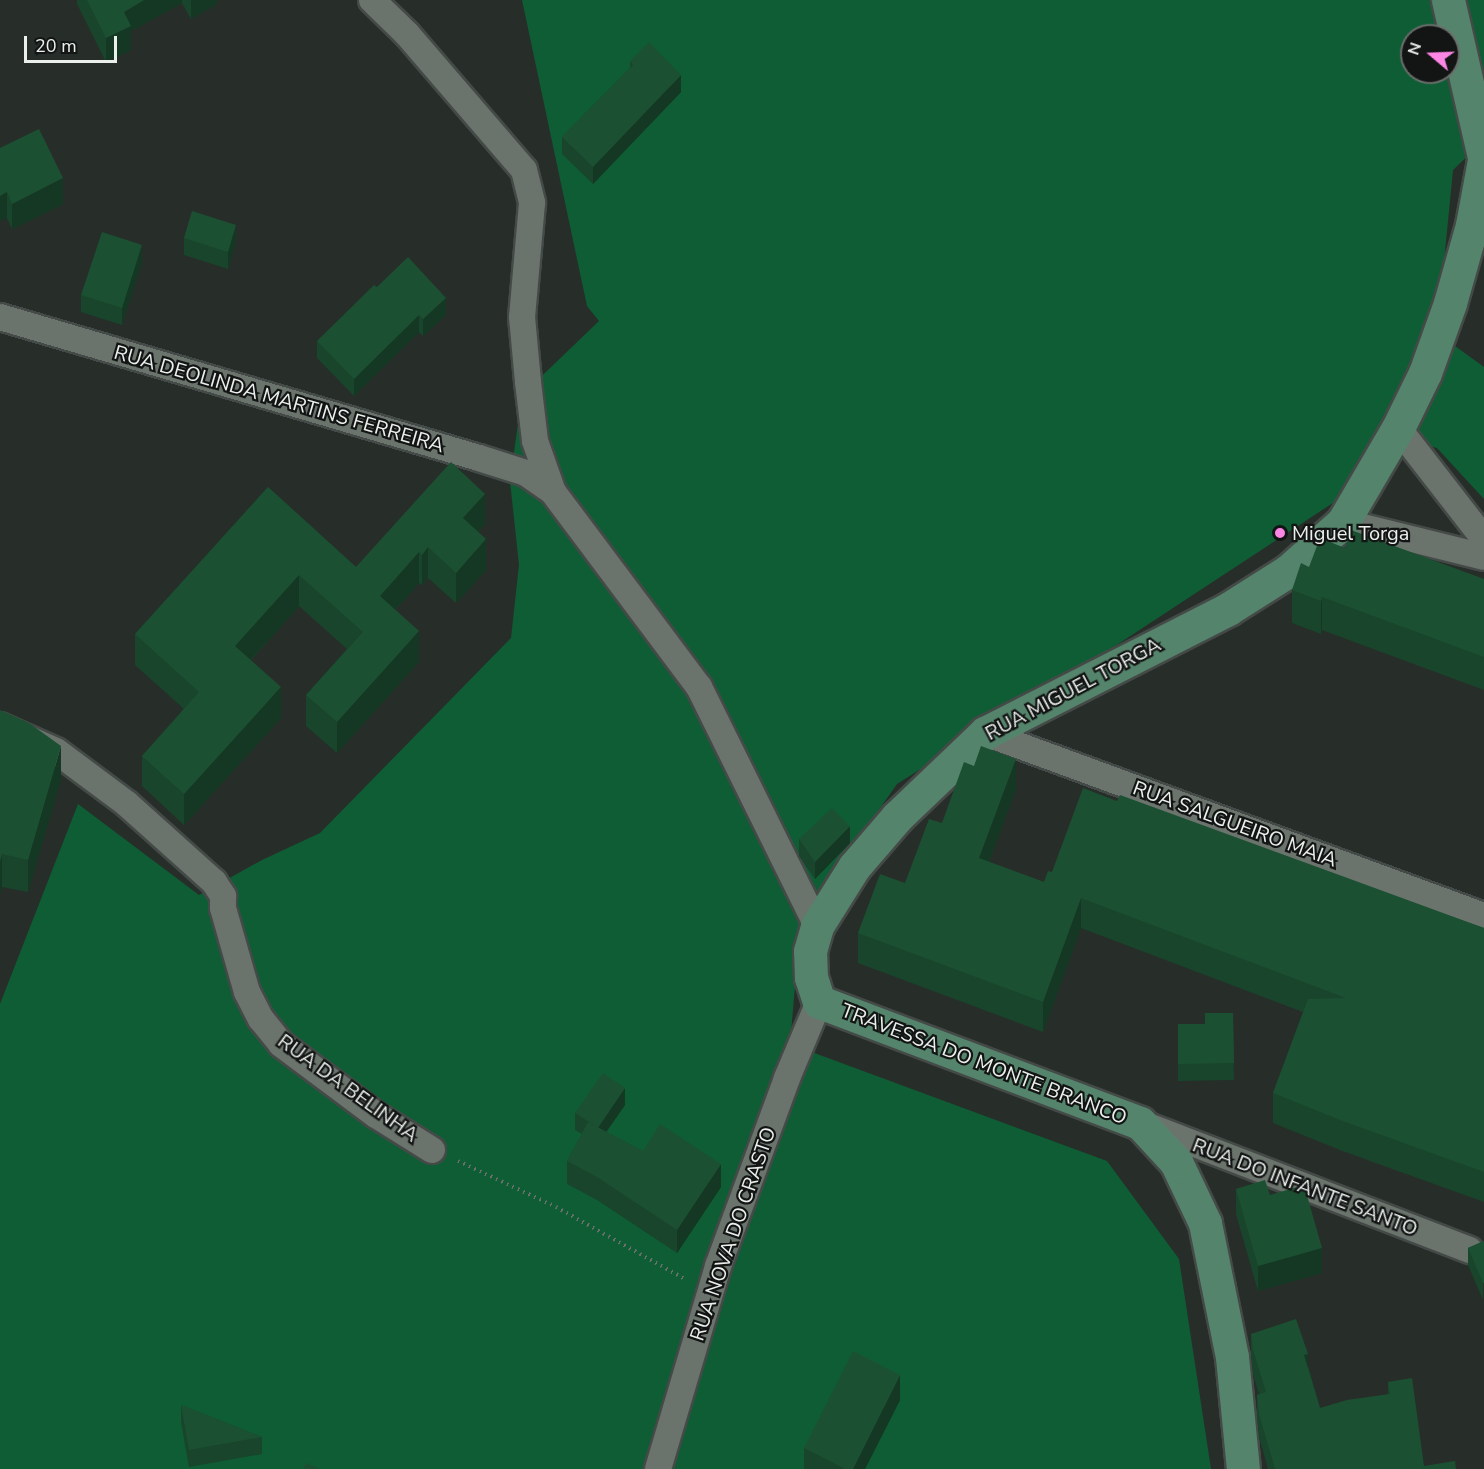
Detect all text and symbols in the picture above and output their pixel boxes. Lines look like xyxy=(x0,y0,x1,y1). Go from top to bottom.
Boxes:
scale bar xyxy=(27,24,120,62)
north arrow xyxy=(1400,24,1460,84)
text: 20 m xyxy=(35,34,77,58)
text: N xyxy=(1403,40,1427,58)
street label: RUA DEOLINDA MARTINS FERREIRA xyxy=(111,340,447,458)
place label: Miguel Torga xyxy=(1292,521,1409,545)
marker: Miguel Torga xyxy=(1273,526,1287,540)
street label: RUA MIGUEL TORGA xyxy=(981,633,1165,745)
street label: RUA SALGUEIRO MAIA xyxy=(1130,776,1340,872)
street label: TRAVESSA DO MONTE BRANCO xyxy=(838,998,1130,1130)
street label: RUA DA BELINHA xyxy=(273,1029,423,1147)
street label: RUA NOVA DO CRASTO xyxy=(685,1124,781,1344)
street label: RUA DO INFANTE SANTO xyxy=(1189,1133,1421,1241)

